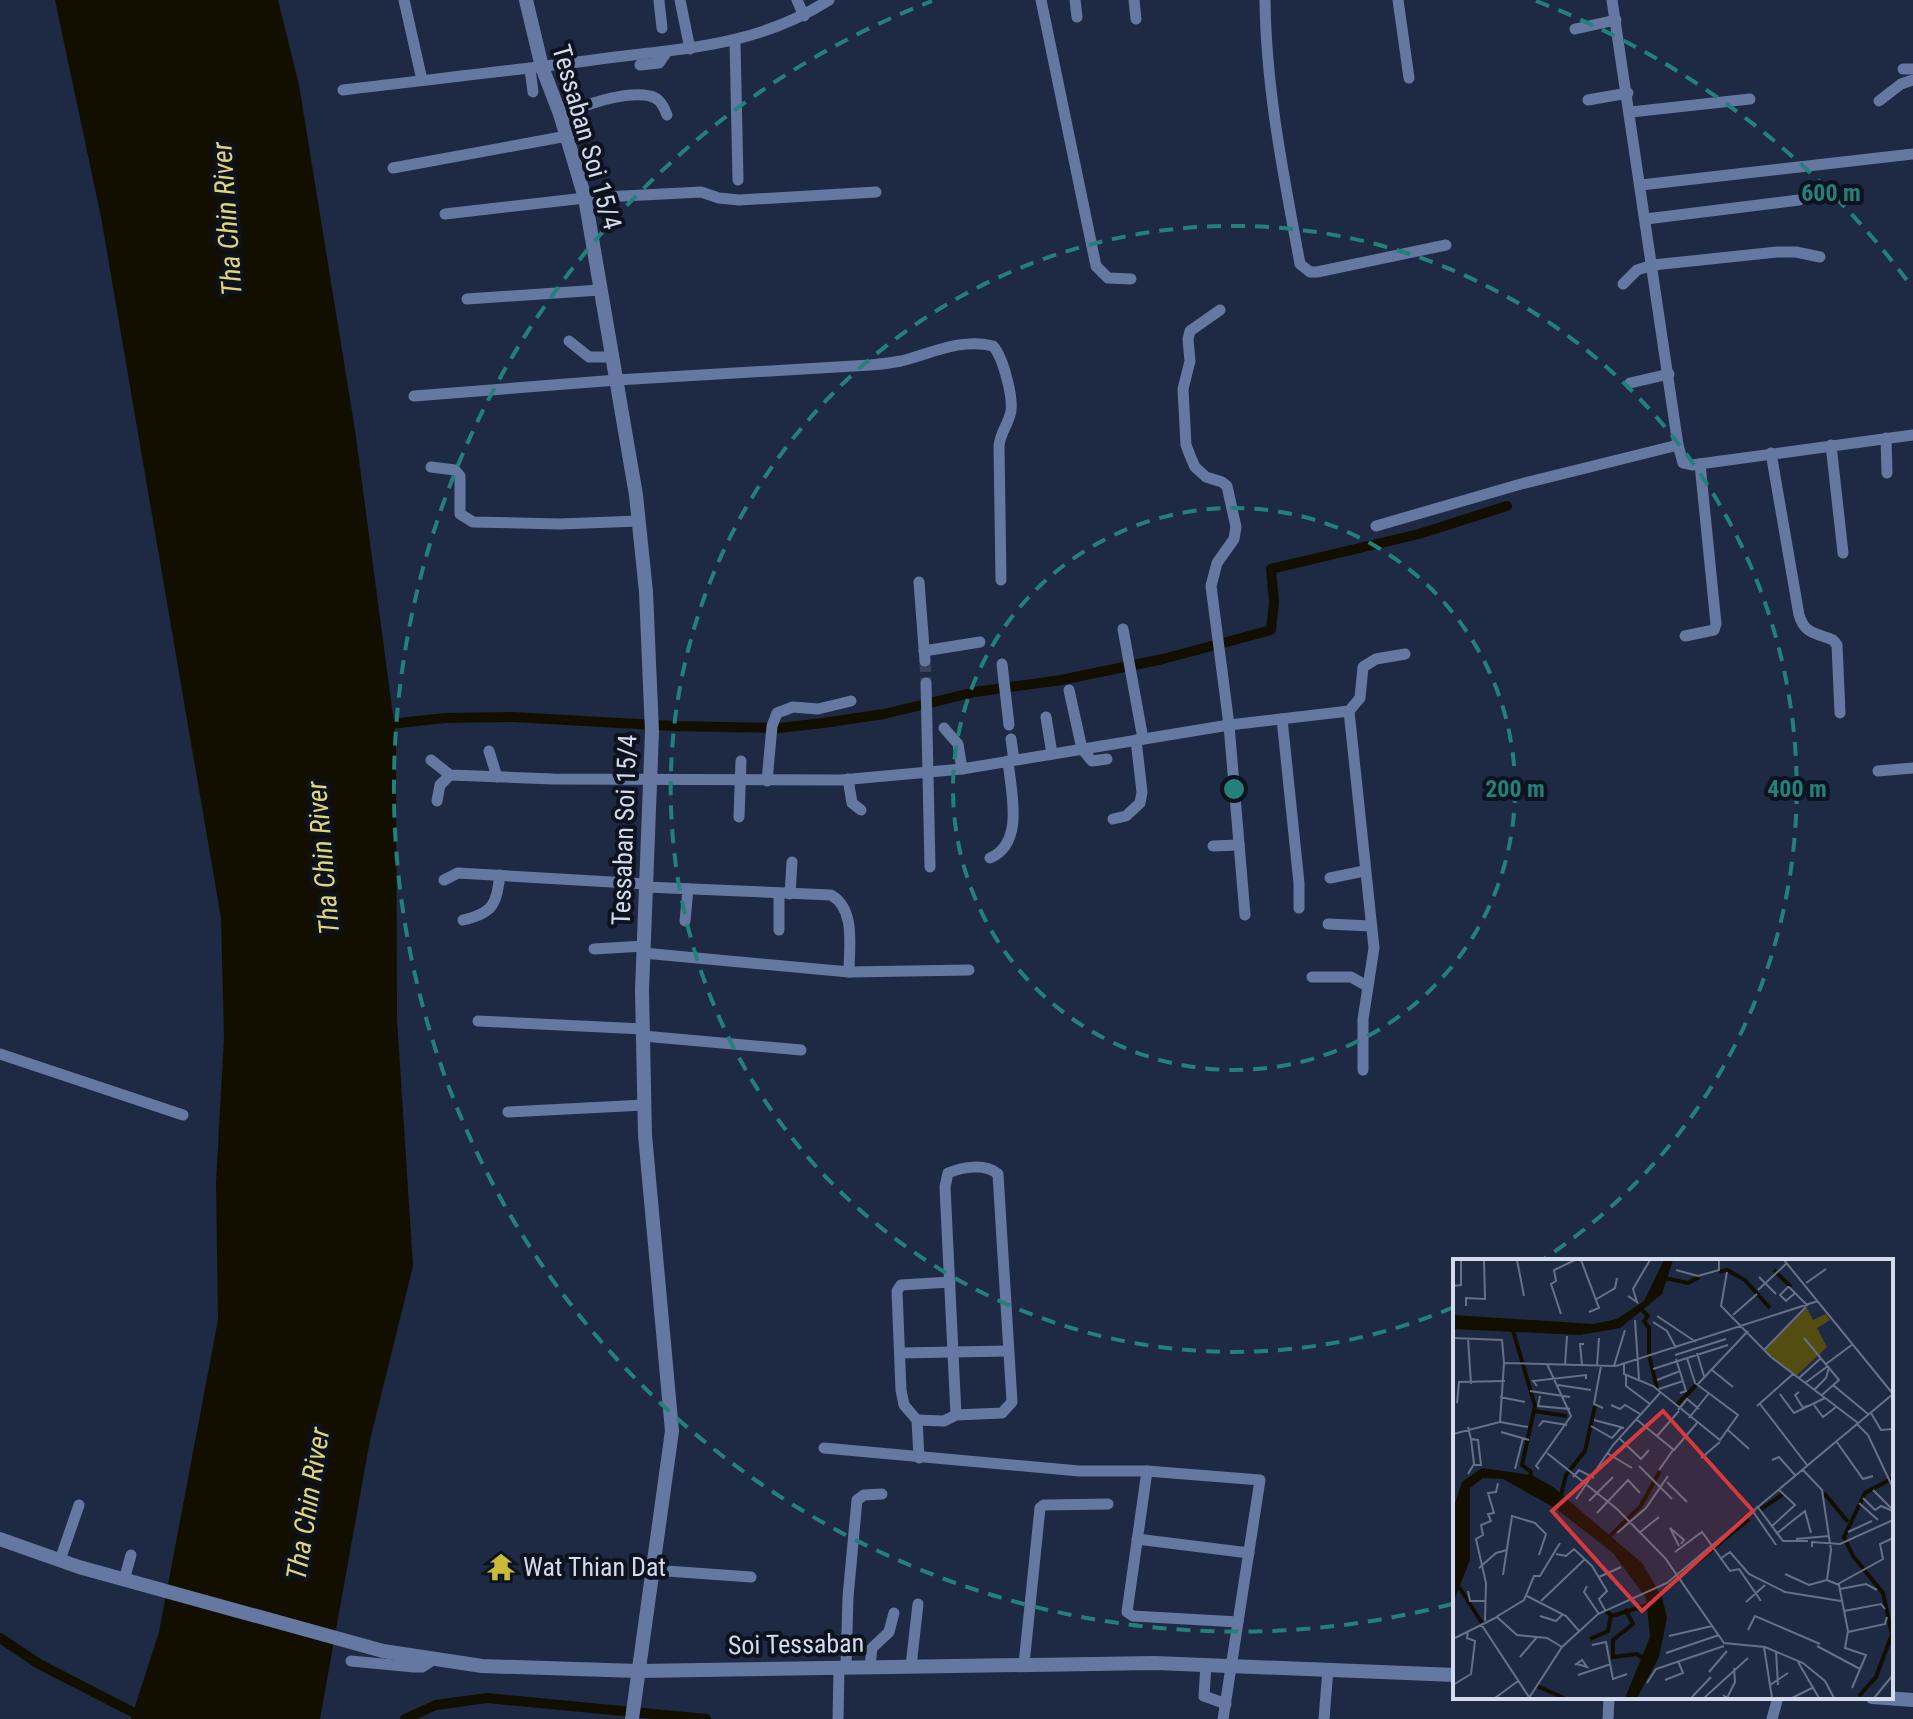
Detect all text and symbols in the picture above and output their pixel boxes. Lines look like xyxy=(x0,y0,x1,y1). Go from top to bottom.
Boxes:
street label: Tessaban Soi 15/4 xyxy=(546,41,628,233)
water label: Tha Chin River xyxy=(205,140,249,297)
text: 600 m xyxy=(1801,179,1861,207)
street label: Tessaban Soi 15/4 xyxy=(606,734,642,926)
centre of rings xyxy=(1220,775,1248,803)
text: 200 m xyxy=(1485,775,1545,803)
text: 400 m xyxy=(1767,775,1827,803)
water label: Tha Chin River xyxy=(300,779,346,936)
inset map xyxy=(1453,1259,1893,1699)
water label: Tha Chin River xyxy=(280,1425,336,1583)
temple icon: Wat Thian Dat xyxy=(486,1552,516,1582)
place label: Wat Thian Dat xyxy=(523,1552,666,1582)
street label: Soi Tessaban xyxy=(728,1628,864,1660)

